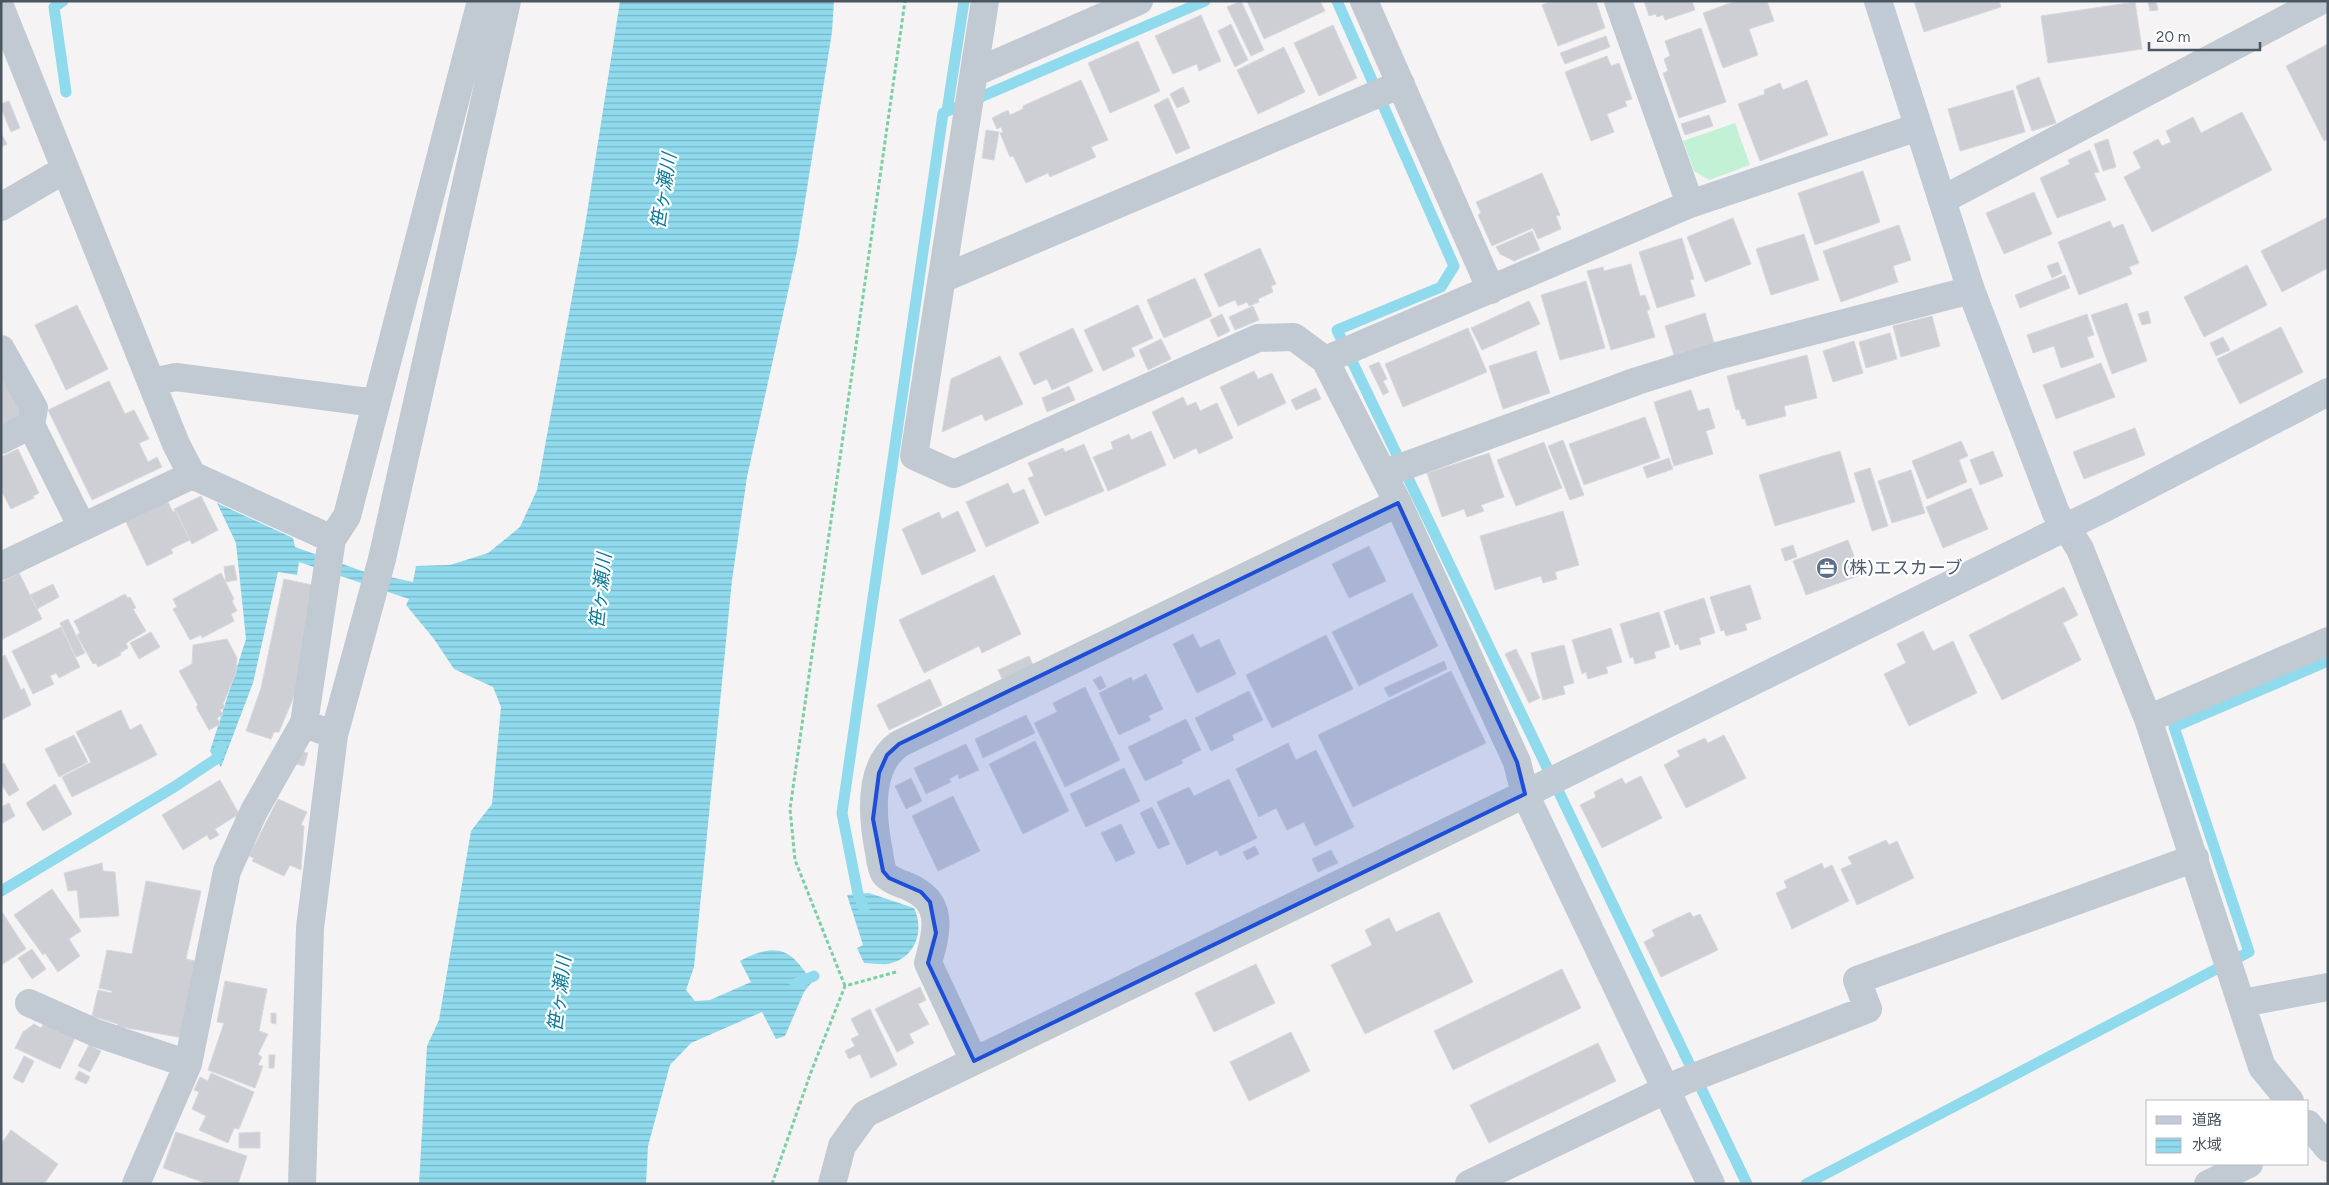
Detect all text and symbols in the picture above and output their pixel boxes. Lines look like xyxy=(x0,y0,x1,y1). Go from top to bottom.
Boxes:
scale bar xyxy=(2149,20,2260,52)
text: 20 m xyxy=(2156,28,2190,46)
water label: 笹ヶ瀬川 xyxy=(646,150,681,230)
water label: 笹ヶ瀬川 xyxy=(585,550,616,630)
office icon: (株)エスカーブ xyxy=(1815,556,1839,580)
place label: (株)エスカーブ xyxy=(1843,557,1963,579)
water label: 笹ヶ瀬川 xyxy=(543,953,576,1033)
legend xyxy=(2146,1100,2309,1165)
text: 道路 xyxy=(2192,1111,2222,1129)
text: 水域 xyxy=(2192,1136,2222,1154)

